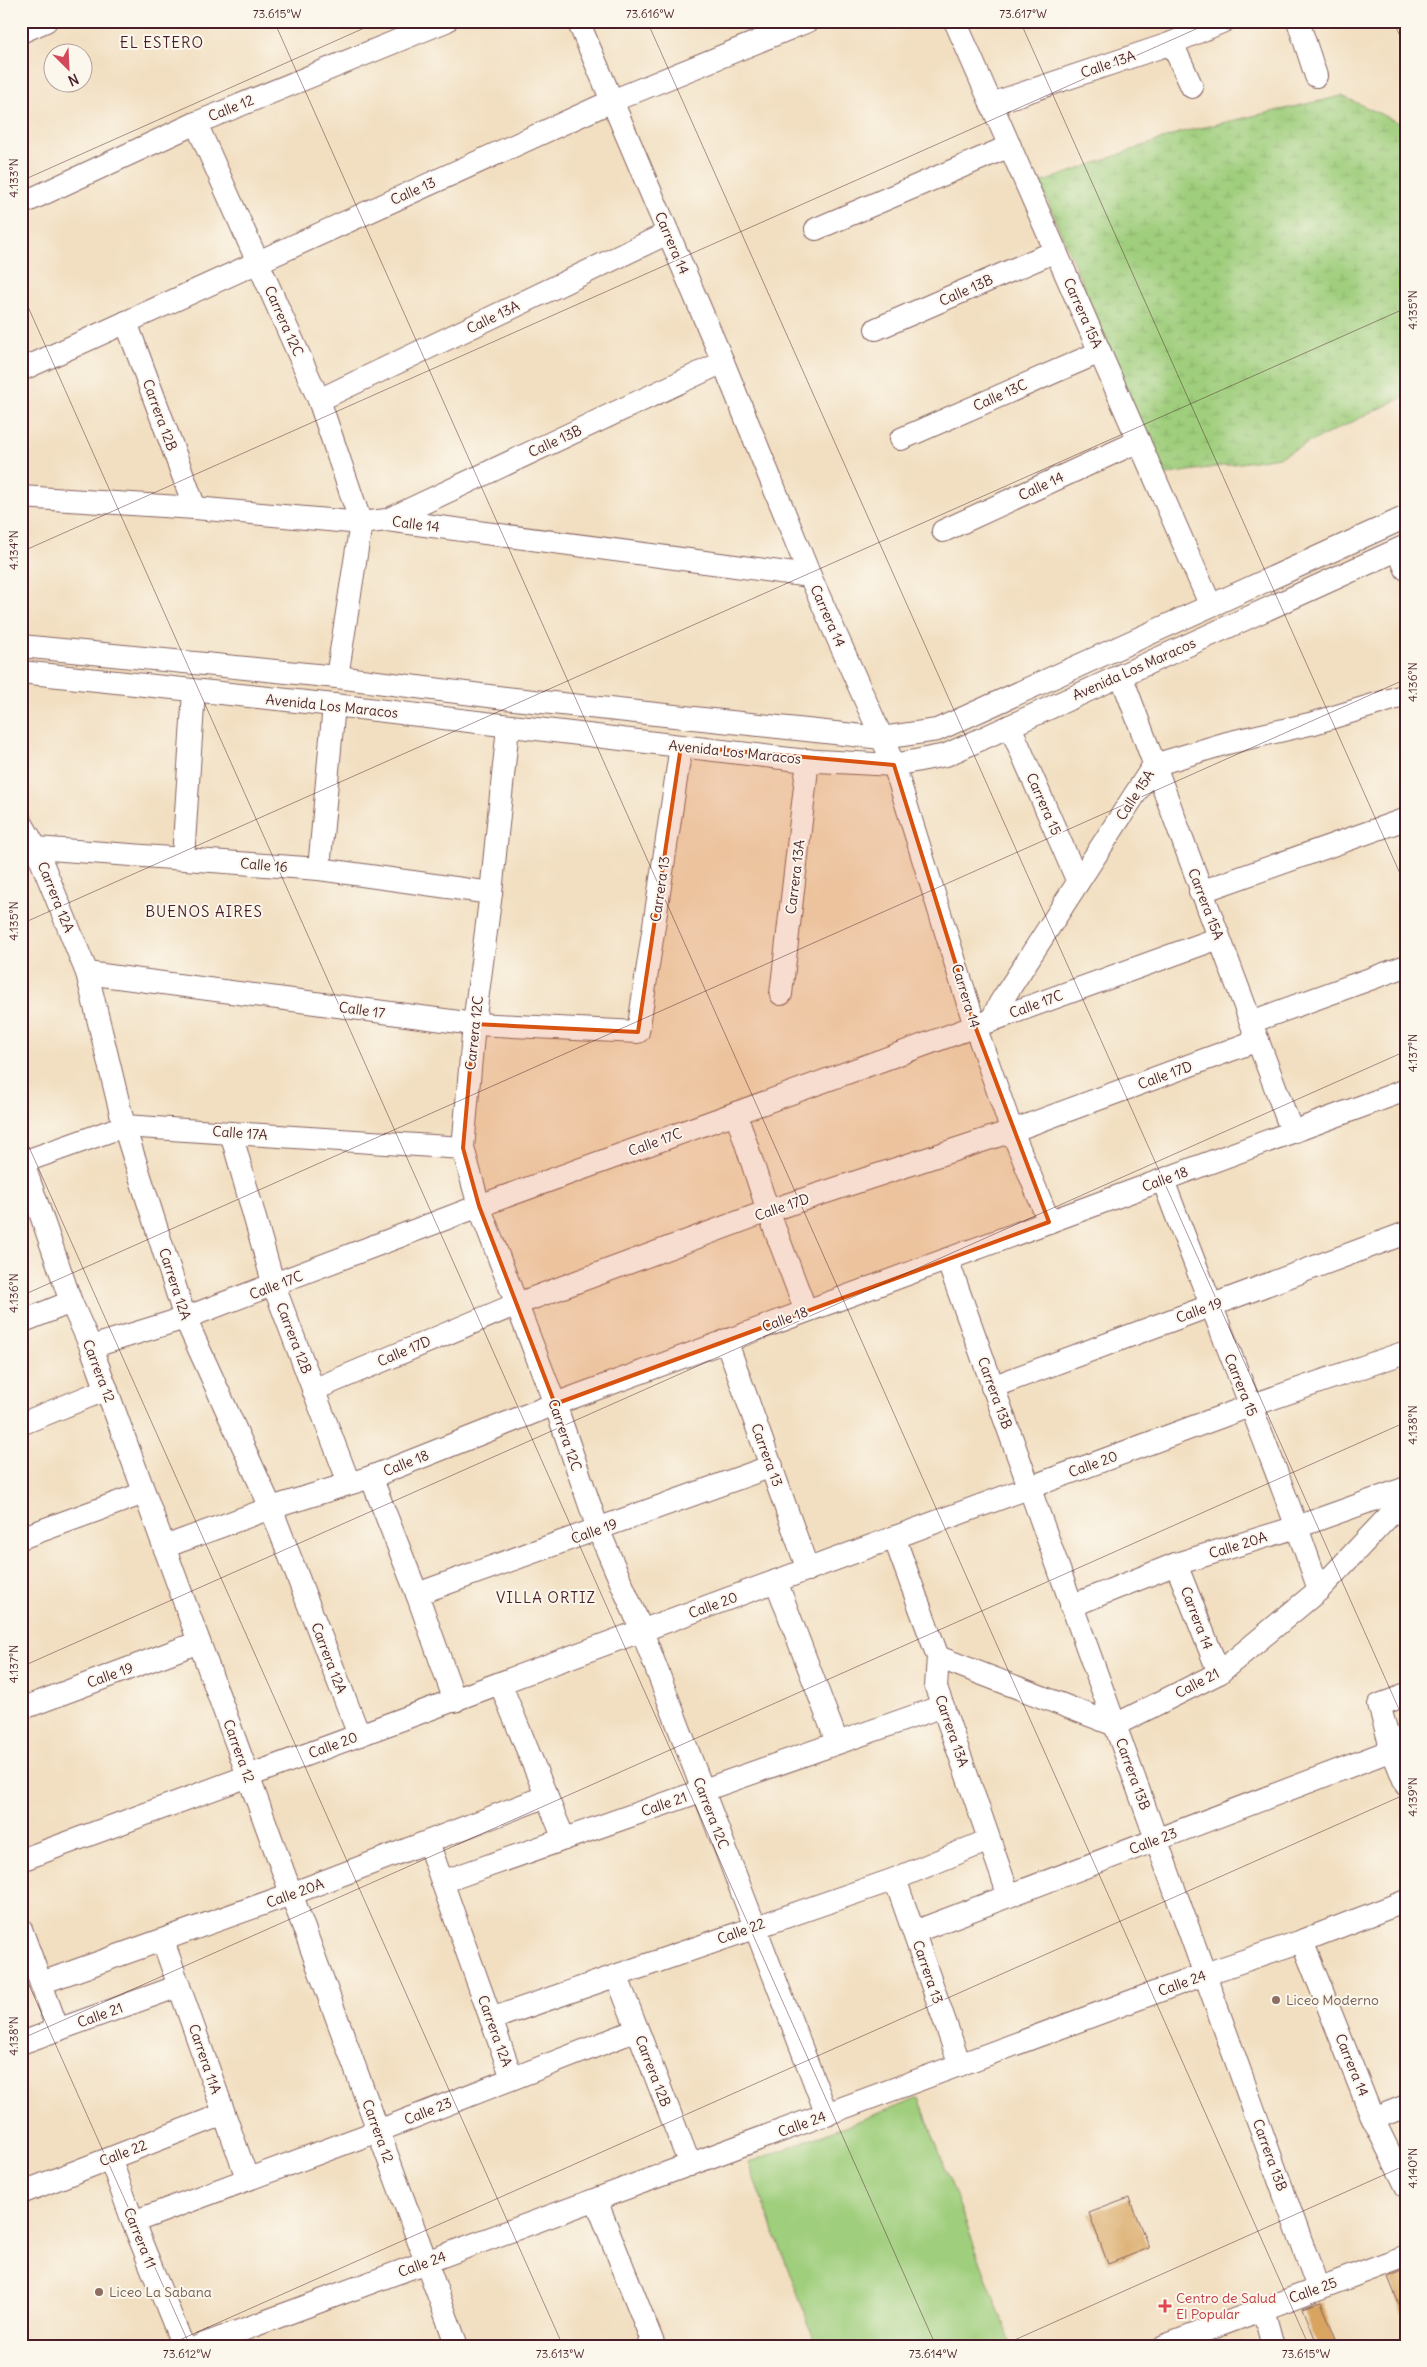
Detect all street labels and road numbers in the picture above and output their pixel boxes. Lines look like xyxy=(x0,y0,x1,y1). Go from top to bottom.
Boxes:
street label: Calle 13A xyxy=(1078,46,1138,82)
street label: Calle 12 xyxy=(206,91,257,125)
street label: Calle 13 xyxy=(388,173,439,209)
street label: Carrera 14 xyxy=(651,209,693,277)
street label: Calle 13B xyxy=(936,270,996,310)
street label: Carrera 15A xyxy=(1060,275,1107,351)
street label: Carrera 12C xyxy=(261,283,307,359)
street label: Calle 13A xyxy=(464,296,522,338)
street label: Calle 13C xyxy=(970,375,1030,415)
street label: Carrera 12B xyxy=(139,377,181,453)
street label: Calle 13B xyxy=(525,421,585,461)
street label: Calle 14 xyxy=(1015,468,1067,504)
street label: Calle 14 xyxy=(391,512,441,536)
street label: Carrera 14 xyxy=(806,582,850,650)
street label: Avenida Los Maracos xyxy=(1070,634,1198,704)
street label: Avenida Los Maracos xyxy=(265,690,399,722)
street label: Avenida Los Maracos xyxy=(668,736,802,768)
street label: Calle 15A xyxy=(1112,766,1158,824)
street label: Carrera 15 xyxy=(1022,770,1066,838)
street label: Carrera 13A xyxy=(781,839,809,915)
street label: Calle 16 xyxy=(239,854,289,876)
street label: Carrera 13 xyxy=(646,855,674,923)
street label: Carrera 12A xyxy=(34,859,78,935)
street label: Carrera 15A xyxy=(1184,866,1228,942)
street label: Carrera 14 xyxy=(948,962,984,1030)
street label: Calle 17C xyxy=(1007,986,1065,1022)
street label: Carrera 12C xyxy=(461,995,487,1071)
street label: Calle 17 xyxy=(338,998,386,1022)
street label: Calle 17D xyxy=(1135,1057,1195,1093)
street label: Calle 17A xyxy=(212,1122,268,1144)
street label: Calle 17C xyxy=(626,1124,684,1160)
street label: Calle 18 xyxy=(1139,1162,1191,1196)
street label: Calle 17D xyxy=(752,1189,812,1225)
street label: Carrera 12A xyxy=(155,1246,195,1322)
street label: Calle 17C xyxy=(247,1267,305,1303)
street label: Calle 19 xyxy=(1173,1293,1225,1327)
street label: Carrera 12B xyxy=(272,1300,316,1376)
street label: Calle 18 xyxy=(759,1302,811,1336)
street label: Calle 17D xyxy=(374,1332,434,1370)
street label: Carrera 12 xyxy=(79,1337,119,1405)
street label: Carrera 15 xyxy=(1220,1351,1262,1419)
street label: Carrera 13B xyxy=(974,1355,1016,1431)
street label: Carrera 12C xyxy=(544,1397,586,1473)
street label: Carrera 13 xyxy=(747,1421,787,1489)
street label: Calle 18 xyxy=(380,1446,432,1480)
street label: Calle 20 xyxy=(1066,1447,1120,1481)
street label: Calle 19 xyxy=(568,1514,620,1548)
street label: Calle 20A xyxy=(1207,1528,1269,1562)
street label: Carrera 14 xyxy=(1177,1584,1217,1652)
street label: Calle 20 xyxy=(686,1588,740,1622)
street label: Carrera 12A xyxy=(307,1620,351,1696)
street label: Calle 19 xyxy=(84,1658,136,1692)
street label: Calle 21 xyxy=(1172,1664,1222,1702)
street label: Carrera 13A xyxy=(931,1693,973,1769)
street label: Carrera 12 xyxy=(219,1717,259,1785)
street label: Calle 20 xyxy=(306,1728,360,1762)
street label: Carrera 13B xyxy=(1112,1736,1154,1812)
street label: Carrera 12C xyxy=(689,1775,733,1851)
street label: Calle 21 xyxy=(639,1788,689,1820)
street label: Calle 23 xyxy=(1126,1824,1180,1858)
street label: Calle 20A xyxy=(264,1874,326,1912)
street label: Calle 22 xyxy=(715,1914,768,1948)
street label: Carrera 13 xyxy=(909,1938,947,2006)
street label: Calle 24 xyxy=(1156,1966,1208,2000)
street label: Carrera 12A xyxy=(474,1993,516,2069)
street label: Calle 21 xyxy=(75,1998,125,2032)
street label: Carrera 11A xyxy=(185,2022,225,2096)
street label: Carrera 14 xyxy=(1331,2031,1373,2099)
street label: Carrera 12B xyxy=(631,2033,675,2109)
street label: Calle 23 xyxy=(402,2093,455,2129)
street label: Carrera 12 xyxy=(358,2097,398,2165)
street label: Calle 24 xyxy=(776,2107,828,2141)
street label: Carrera 13B xyxy=(1249,2117,1291,2193)
street label: Calle 22 xyxy=(97,2136,150,2170)
street label: Carrera 11 xyxy=(120,2205,160,2271)
street label: Calle 24 xyxy=(396,2247,448,2281)
street label: Calle 25 xyxy=(1286,2273,1340,2307)

